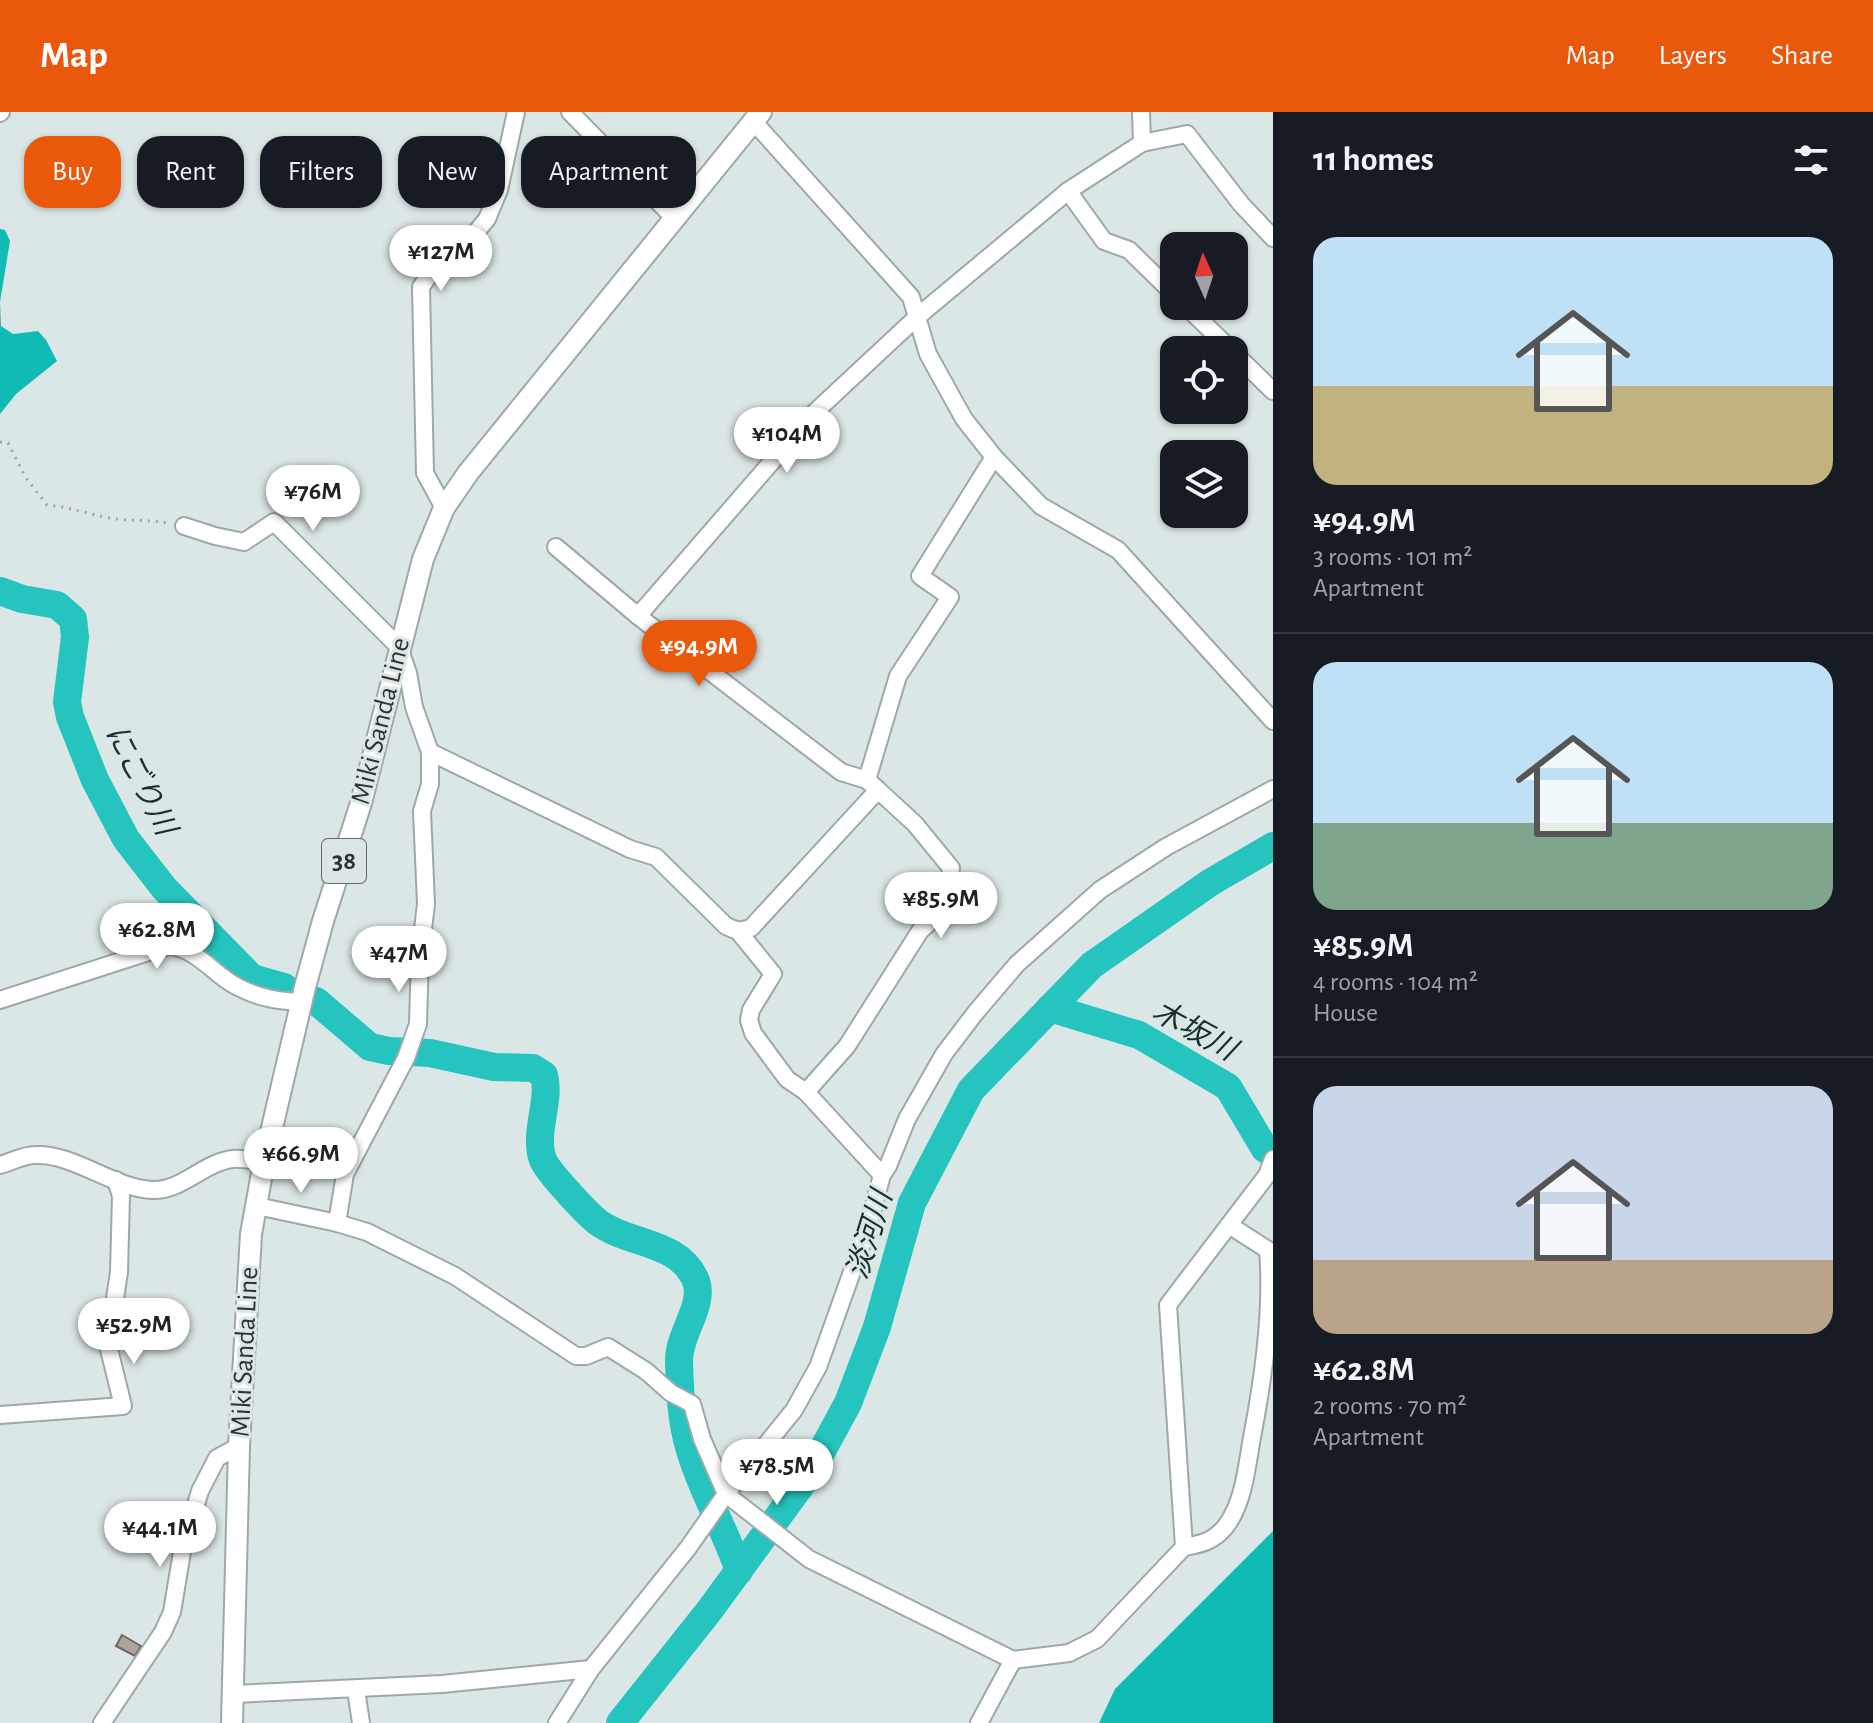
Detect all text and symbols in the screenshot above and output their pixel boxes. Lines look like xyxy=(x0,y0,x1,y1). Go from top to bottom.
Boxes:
text: Map xyxy=(40,37,108,75)
text: Map xyxy=(1566,42,1615,70)
text: Layers xyxy=(1659,42,1727,70)
text: Share xyxy=(1771,42,1833,70)
chip: Buy xyxy=(24,136,121,208)
chip: Rent xyxy=(137,136,244,208)
chip: Filters xyxy=(260,136,382,208)
chip: New xyxy=(398,136,505,208)
chip: Apartment xyxy=(521,136,696,208)
icon: filters xyxy=(1789,138,1833,182)
text: 11 homes xyxy=(1313,143,1434,177)
pin: ¥127M xyxy=(385,225,497,293)
north arrow xyxy=(1160,232,1248,320)
map controls xyxy=(1160,232,1248,528)
text: ¥127M xyxy=(407,238,475,264)
icon: home xyxy=(1501,289,1645,433)
button: locate xyxy=(1160,336,1248,424)
pin: ¥104M xyxy=(731,407,843,475)
text: ¥104M xyxy=(752,420,822,446)
button: layers xyxy=(1160,440,1248,528)
pin: ¥76M xyxy=(266,465,360,533)
text: ¥76M xyxy=(284,478,342,504)
text: ¥94.9M xyxy=(1313,504,1416,538)
text: 3 rooms · 101 m² xyxy=(1313,544,1472,570)
text: Apartment xyxy=(1313,575,1424,601)
pin: ¥94.9M xyxy=(634,620,764,688)
text: ¥94.9M xyxy=(660,633,738,659)
street label: Miki Sanda Line xyxy=(347,635,415,807)
icon: home xyxy=(1501,714,1645,858)
water label: にごり川 xyxy=(100,719,184,843)
road number: 38 xyxy=(322,839,366,883)
pin: ¥85.9M xyxy=(876,872,1006,940)
text: ¥85.9M xyxy=(903,885,979,911)
pin: ¥62.8M xyxy=(92,903,222,971)
text: ¥62.8M xyxy=(118,916,196,942)
pin: ¥47M xyxy=(352,926,446,994)
text: ¥85.9M xyxy=(1313,929,1414,963)
text: ¥47M xyxy=(370,939,428,965)
text: 4 rooms · 104 m² xyxy=(1313,969,1478,995)
water label: 木坂川 xyxy=(1147,994,1244,1067)
text: House xyxy=(1313,1000,1378,1026)
pin: ¥66.9M xyxy=(236,1127,366,1195)
icon: home xyxy=(1501,1138,1645,1282)
text: ¥66.9M xyxy=(262,1140,340,1166)
water label: 淡河川 xyxy=(841,1184,898,1282)
street label: Miki Sanda Line xyxy=(227,1266,263,1438)
pin: ¥52.9M xyxy=(69,1298,199,1366)
text: ¥52.9M xyxy=(96,1311,172,1337)
text: ¥62.8M xyxy=(1313,1353,1415,1387)
text: 2 rooms · 70 m² xyxy=(1313,1393,1466,1419)
text: Apartment xyxy=(1313,1424,1424,1450)
pin: ¥78.5M xyxy=(712,1439,842,1507)
text: ¥78.5M xyxy=(739,1452,815,1478)
pin: ¥44.1M xyxy=(95,1501,225,1569)
text: ¥44.1M xyxy=(122,1514,198,1540)

